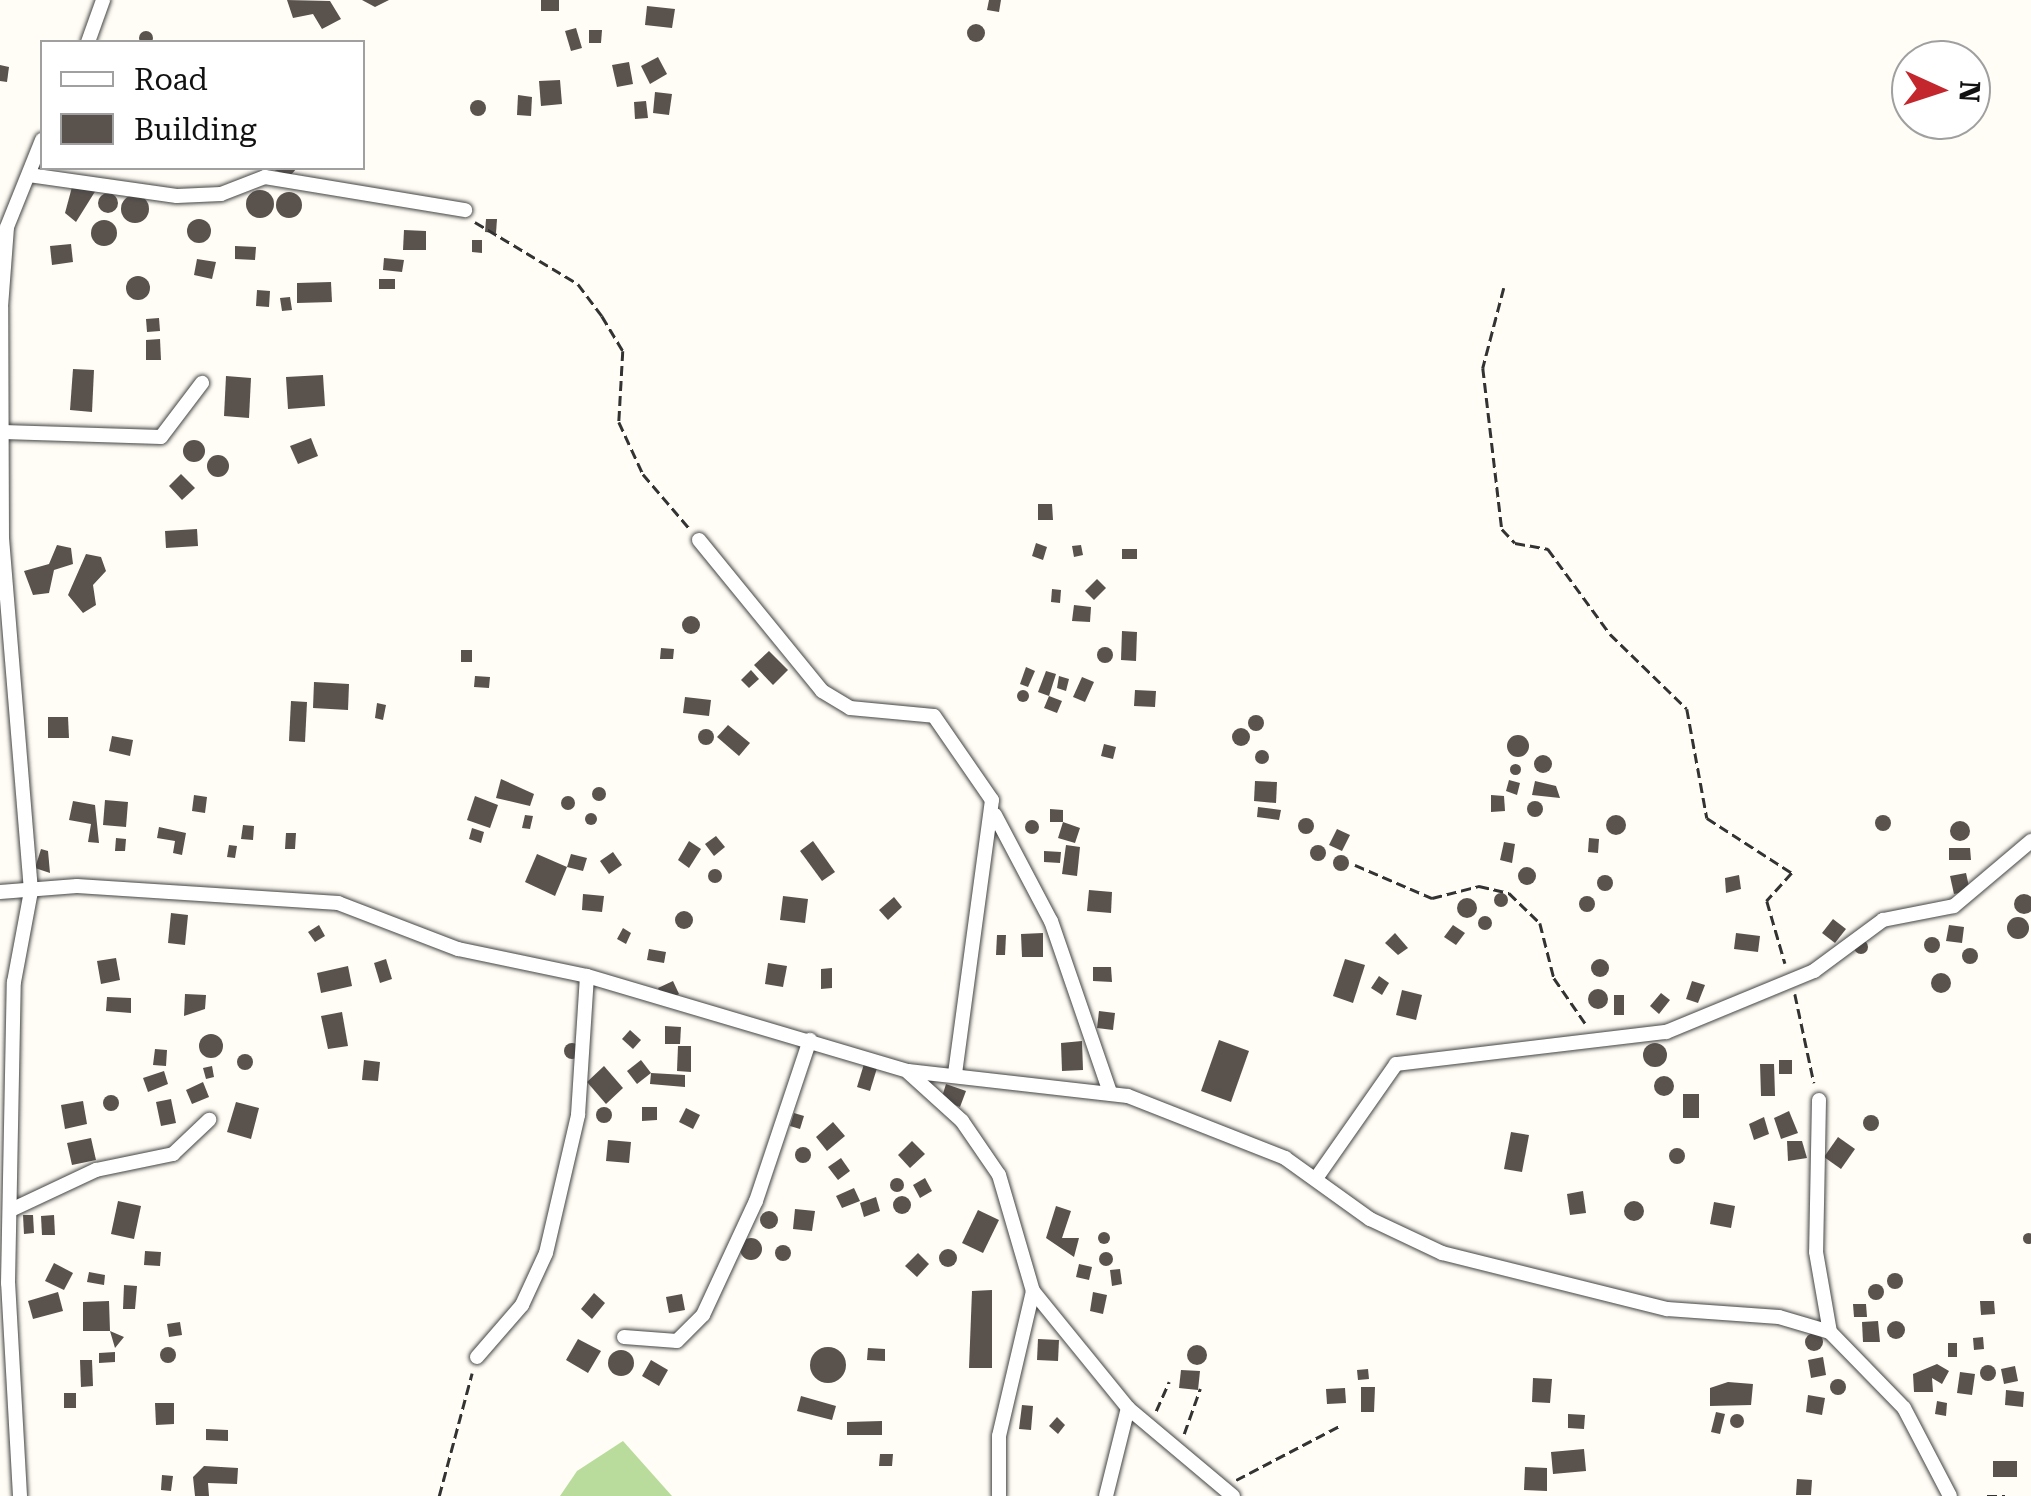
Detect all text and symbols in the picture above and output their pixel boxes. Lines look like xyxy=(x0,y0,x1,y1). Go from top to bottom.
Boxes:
legend xyxy=(40,40,365,170)
north arrow xyxy=(1891,40,1991,140)
text: Road xyxy=(134,62,208,97)
text: N xyxy=(1952,80,1987,103)
text: Building xyxy=(134,112,257,147)

